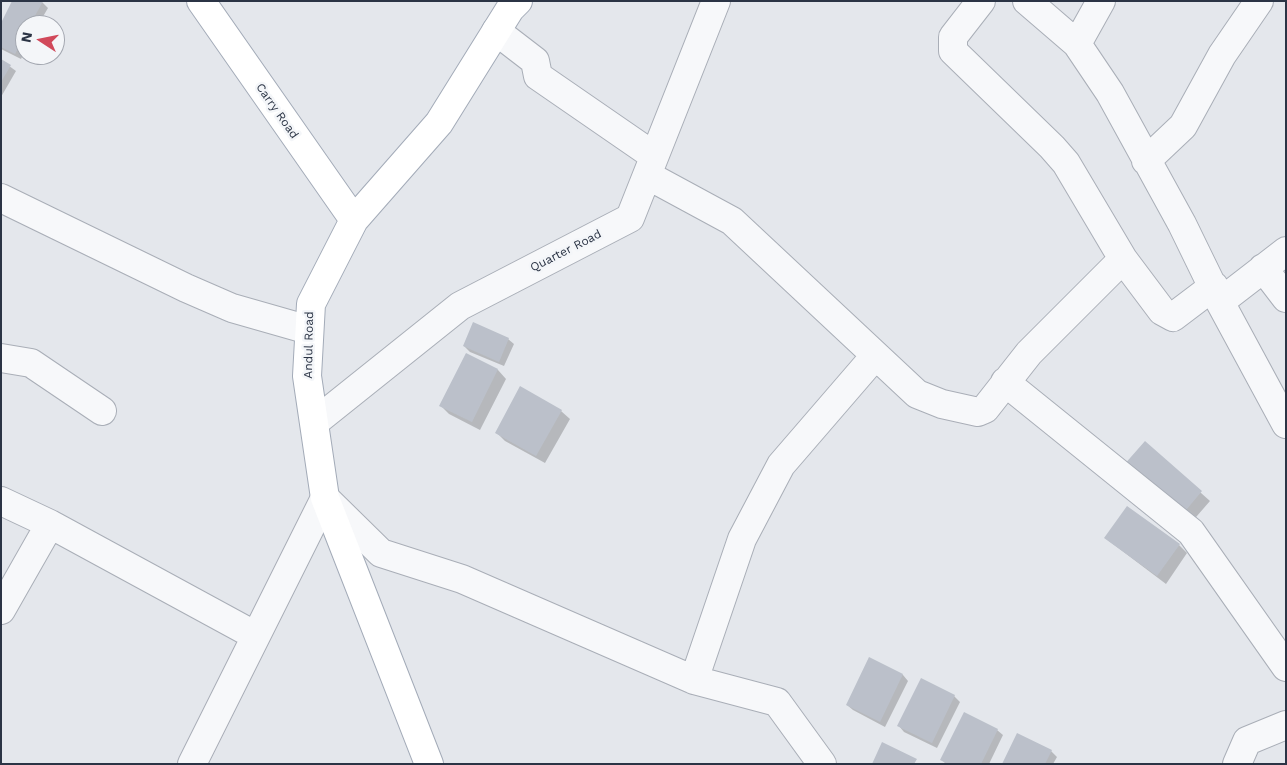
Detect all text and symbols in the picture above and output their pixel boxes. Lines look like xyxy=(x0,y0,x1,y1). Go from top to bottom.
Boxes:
north arrow xyxy=(15,15,65,65)
text: N xyxy=(17,31,35,44)
street label: Carry Road xyxy=(253,80,301,142)
street label: Quarter Road xyxy=(528,227,604,275)
street label: Andul Road xyxy=(301,311,317,379)

